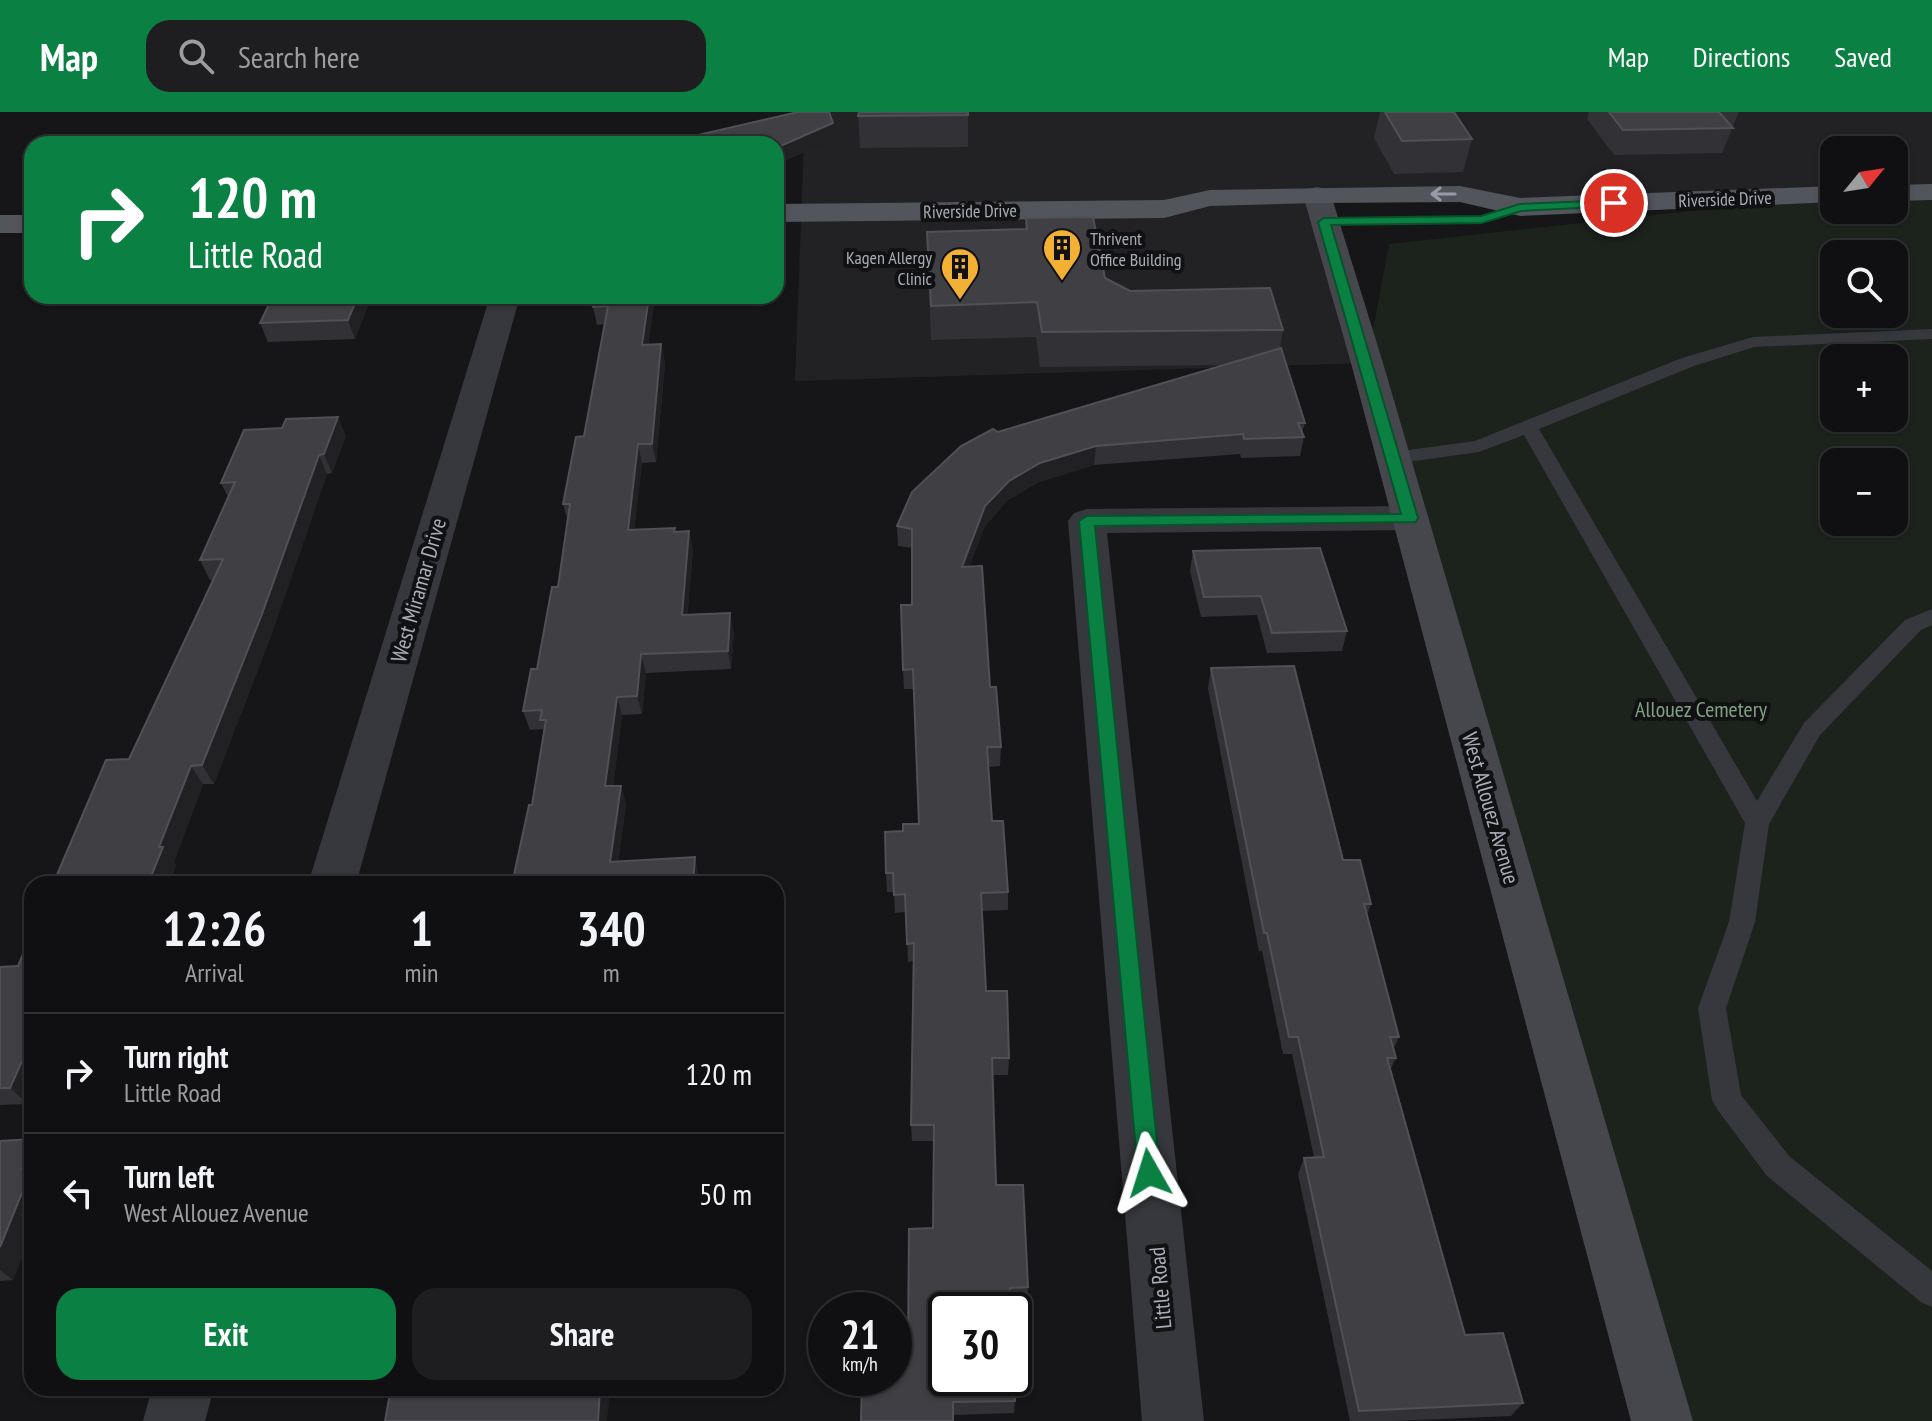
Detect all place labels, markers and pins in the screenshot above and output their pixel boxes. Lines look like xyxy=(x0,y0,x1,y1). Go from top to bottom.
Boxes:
pin xyxy=(1580,169,1648,237)
building icon: Thrivent Office Building xyxy=(1041,227,1083,282)
place label: Thrivent Office Building xyxy=(1090,227,1182,271)
place label: Kagen Allergy Clinic xyxy=(846,246,933,290)
building icon: Kagen Allergy Clinic xyxy=(939,246,981,301)

